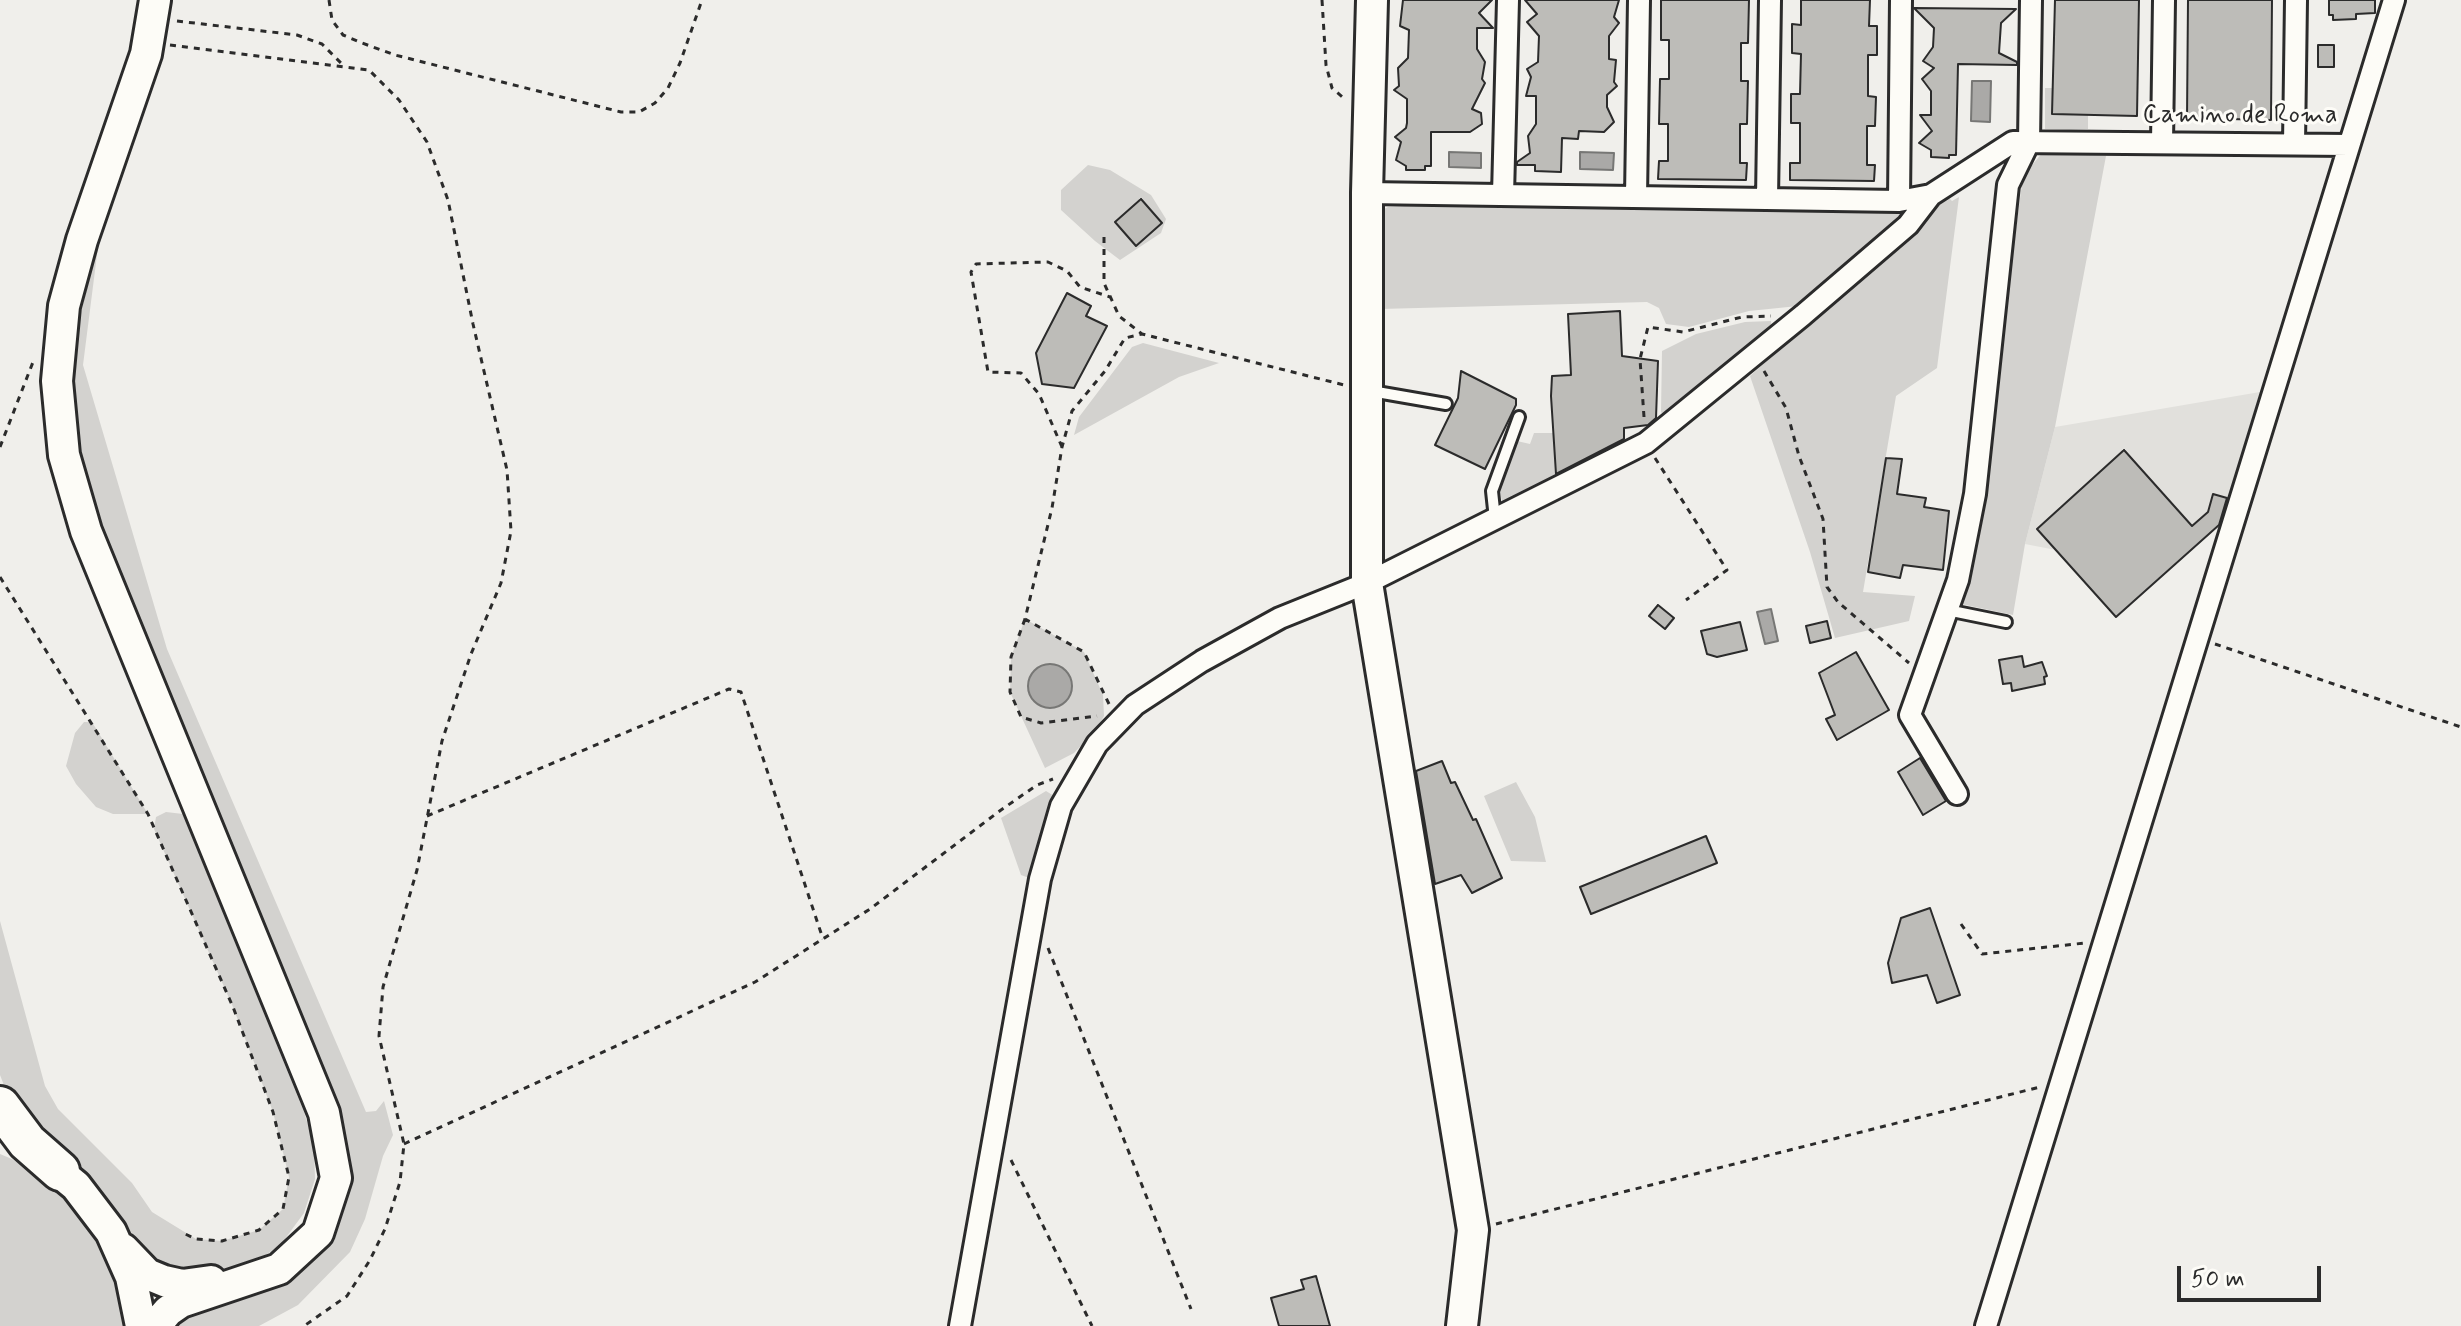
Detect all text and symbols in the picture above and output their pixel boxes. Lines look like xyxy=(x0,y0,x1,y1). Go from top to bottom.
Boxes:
street label: Camino de Roma xyxy=(2143,101,2337,133)
scale bar xyxy=(2181,1250,2325,1300)
text: 50 m xyxy=(2191,1264,2245,1295)

